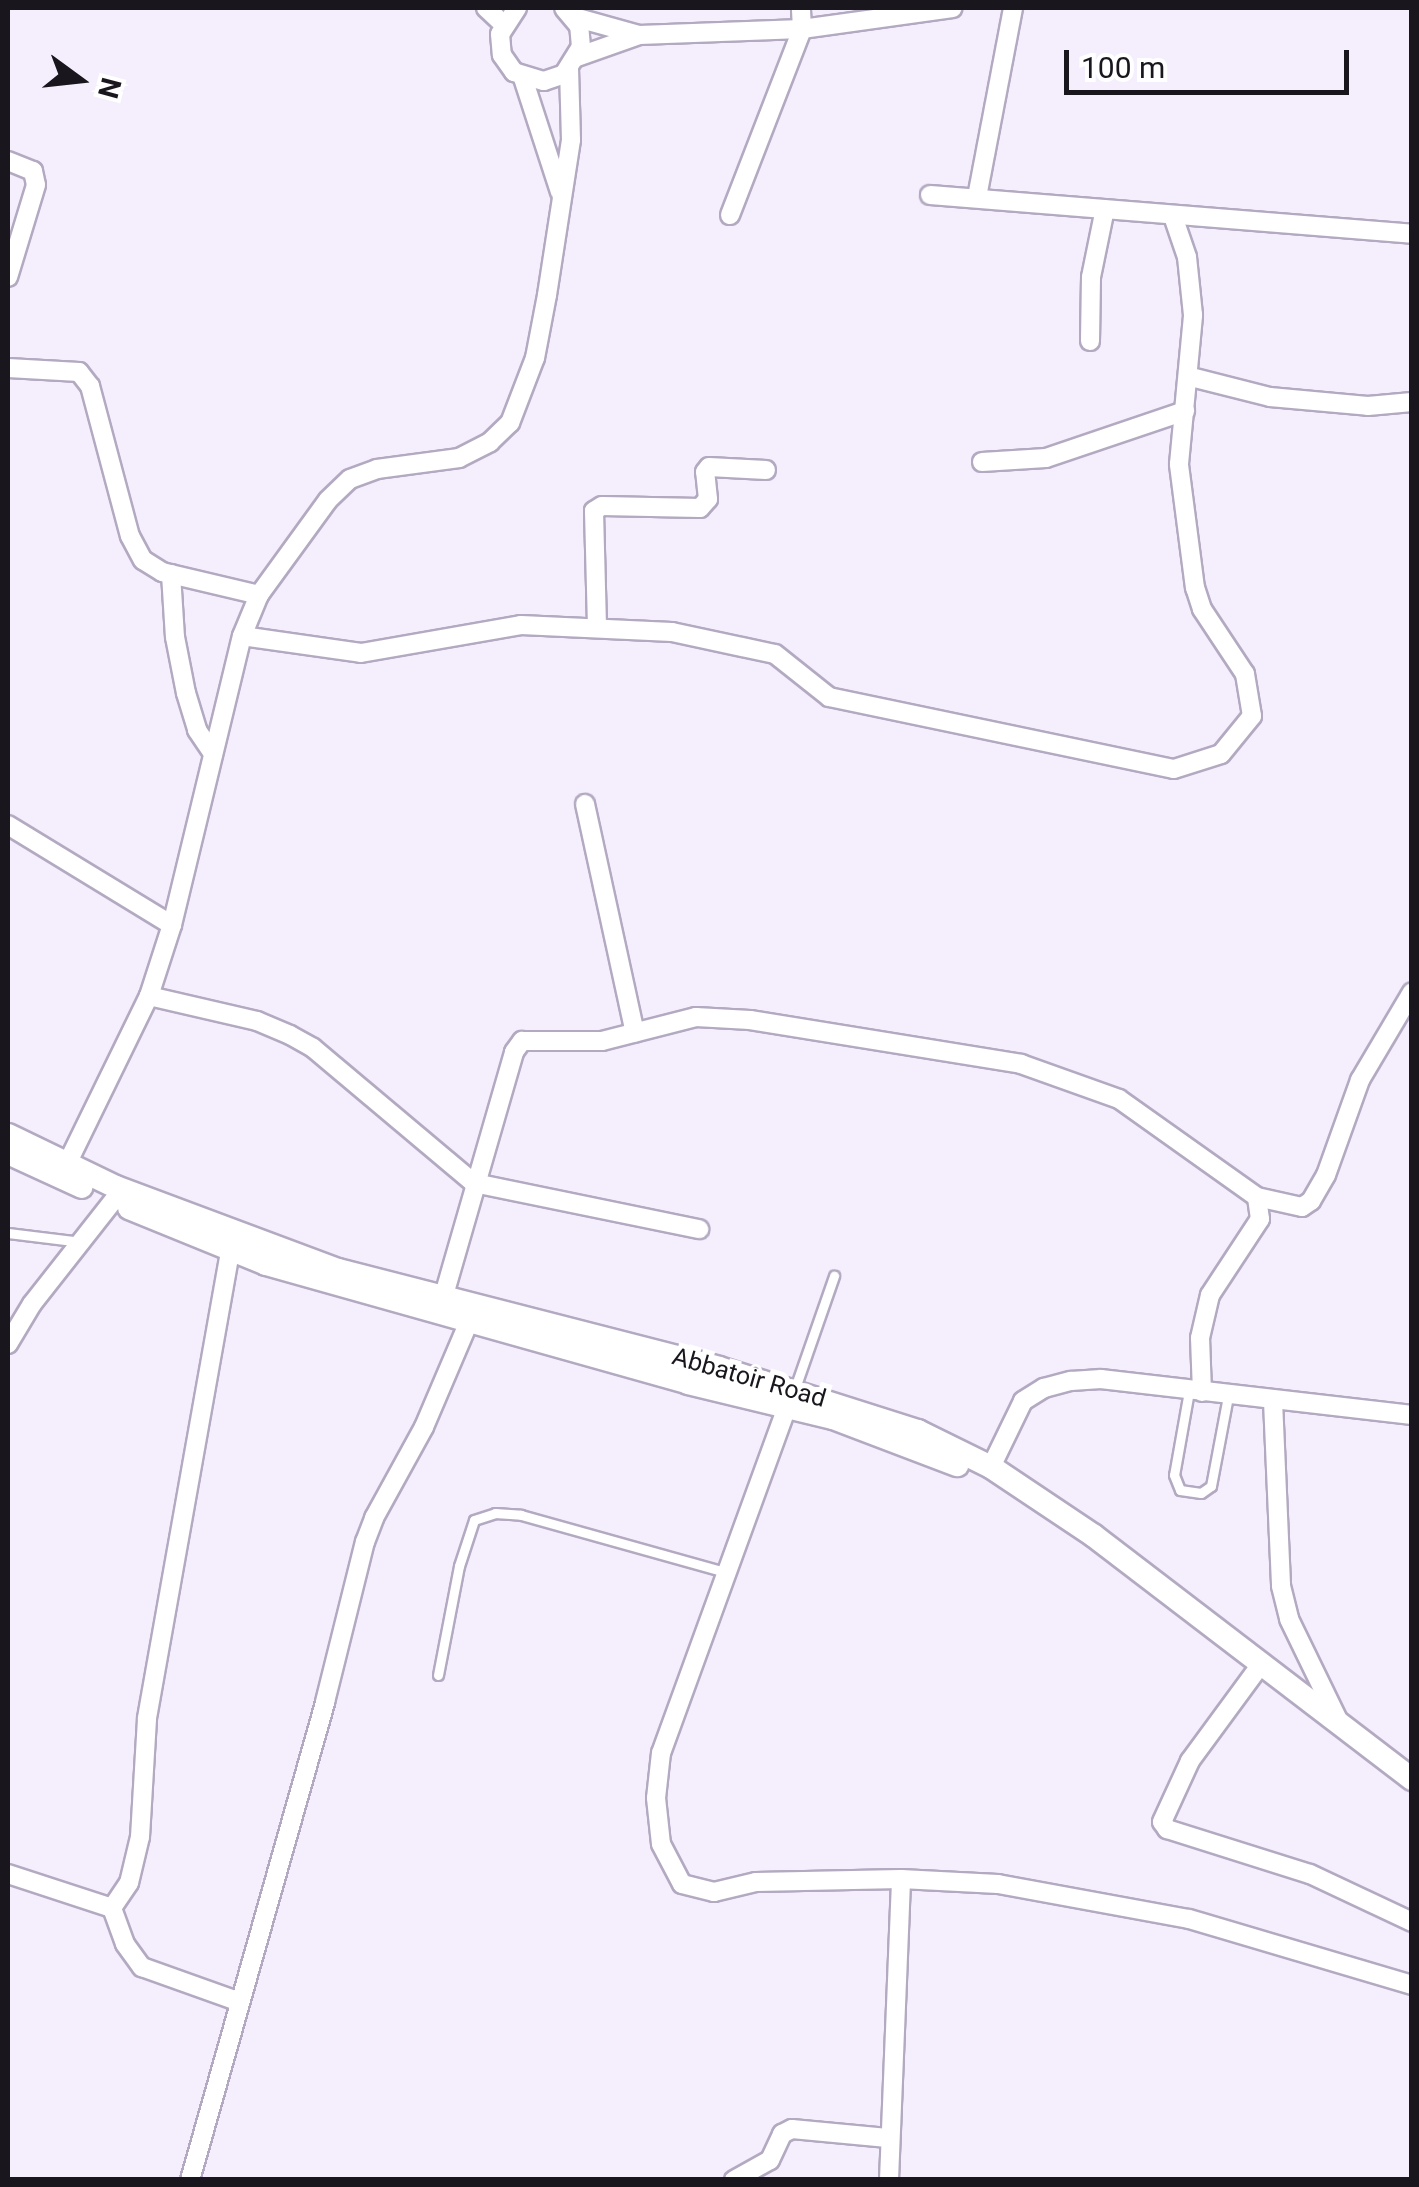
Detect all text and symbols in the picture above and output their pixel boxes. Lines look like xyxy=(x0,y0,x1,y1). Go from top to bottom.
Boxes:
north arrow xyxy=(30,30,130,130)
scale bar xyxy=(1069,30,1354,92)
text: 100 m xyxy=(1081,50,1165,85)
text: N xyxy=(91,74,128,102)
street label: Abbatoir Road xyxy=(669,1342,829,1414)

